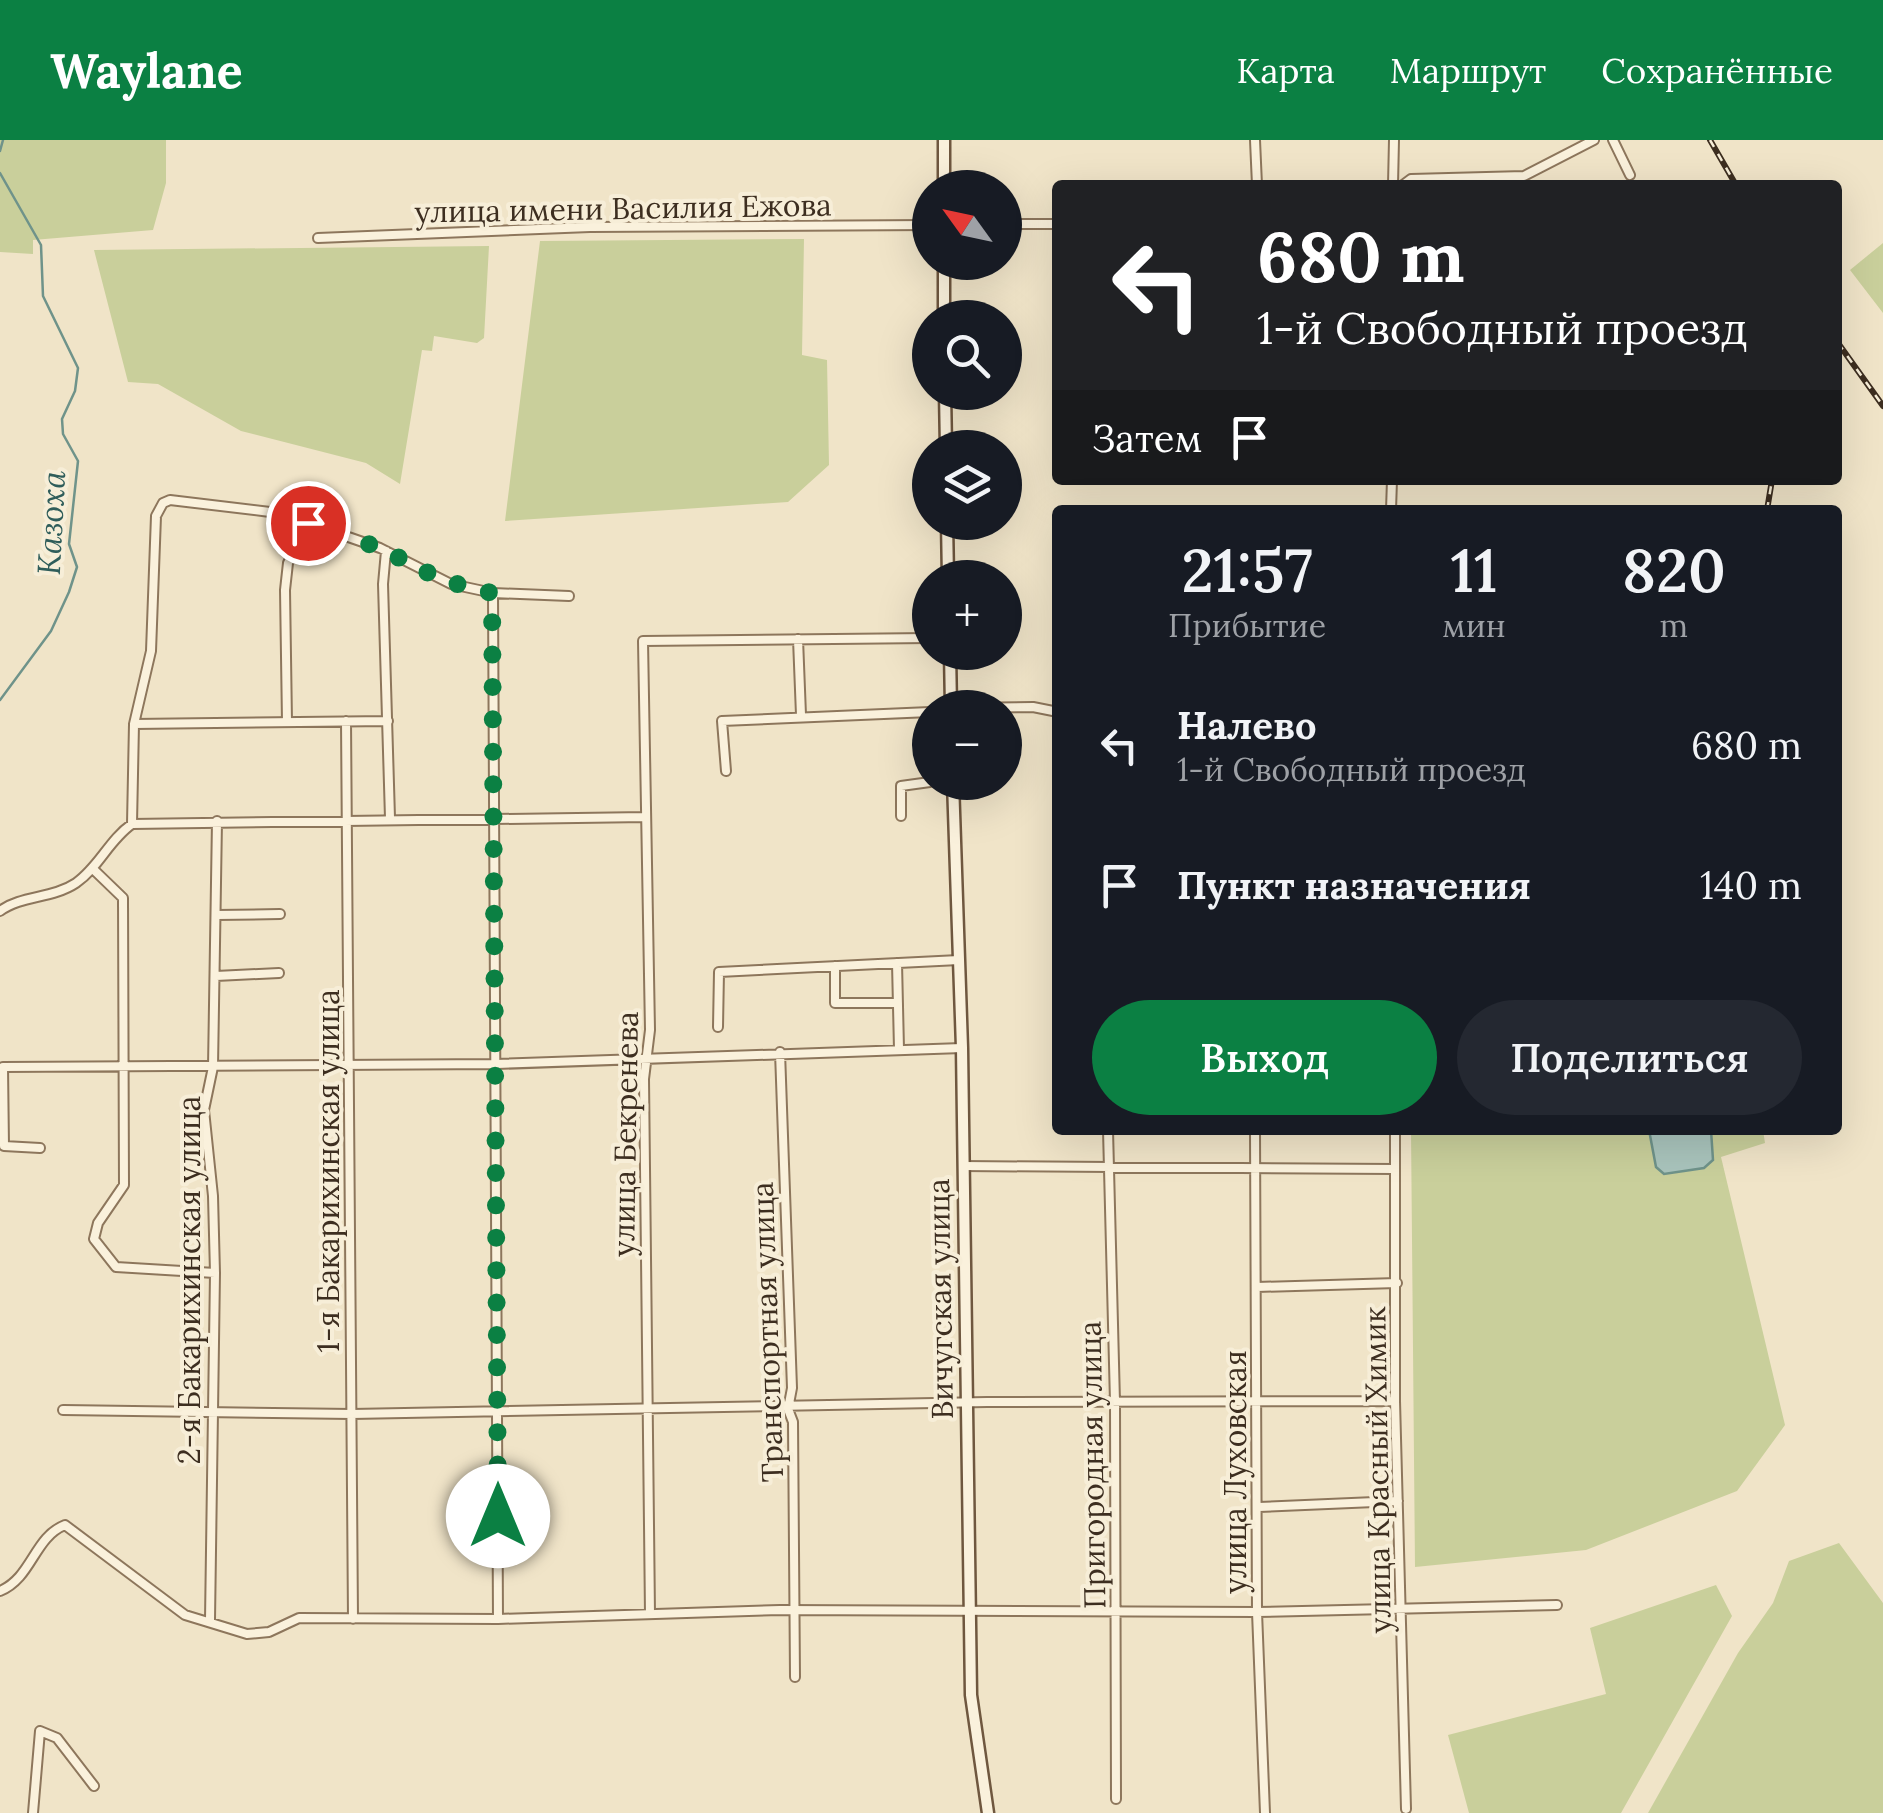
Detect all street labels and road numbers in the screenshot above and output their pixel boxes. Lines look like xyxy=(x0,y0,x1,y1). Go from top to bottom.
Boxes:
street label: улица имени Василия Ежова xyxy=(414,185,832,232)
street label: 1-я Бакарихинская улица xyxy=(309,989,348,1353)
street label: улица Бекренева xyxy=(604,1011,647,1257)
street label: 2-я Бакарихинская улица xyxy=(170,1096,209,1464)
street label: Вичугская улица xyxy=(919,1178,962,1420)
street label: Транспортная улица xyxy=(743,1181,792,1483)
street label: улица Красный Химик xyxy=(1355,1306,1400,1634)
street label: Пригородная улица xyxy=(1070,1321,1115,1609)
street label: улица Луховская xyxy=(1216,1350,1255,1594)

